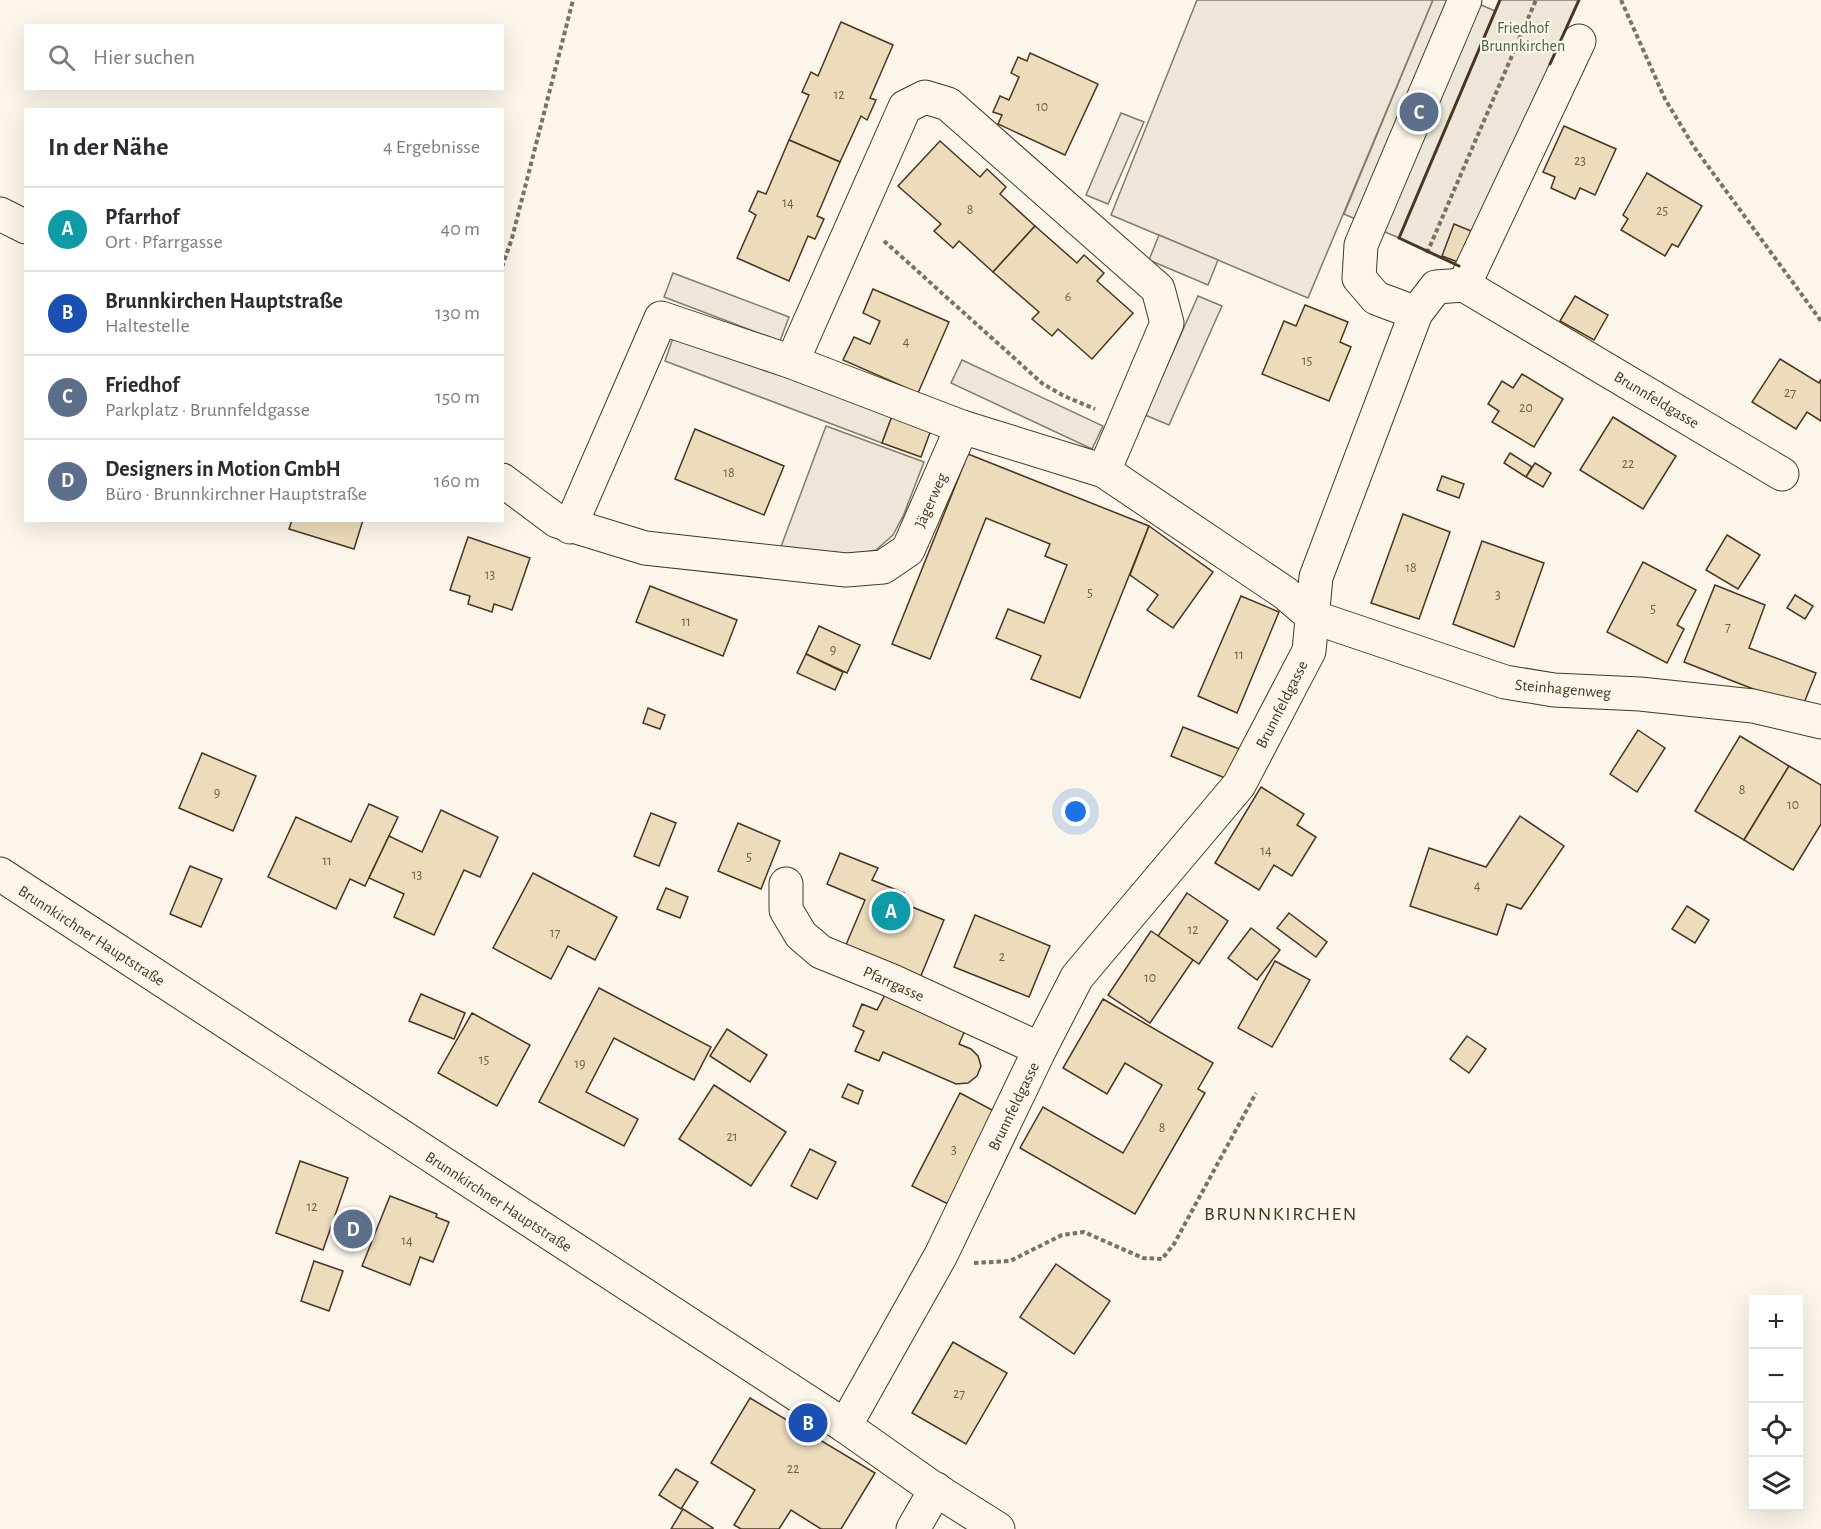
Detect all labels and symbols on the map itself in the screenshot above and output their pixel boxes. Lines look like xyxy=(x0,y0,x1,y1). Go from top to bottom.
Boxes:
park label: Friedhof Brunnkirchen xyxy=(1481,20,1565,54)
house number: 12 xyxy=(833,88,845,102)
pin: C xyxy=(1400,90,1438,134)
house number: 10 xyxy=(1036,100,1048,114)
house number: 23 xyxy=(1574,154,1586,168)
house number: 14 xyxy=(782,196,794,210)
house number: 8 xyxy=(967,203,973,217)
house number: 25 xyxy=(1656,204,1668,218)
house number: 6 xyxy=(1065,290,1071,304)
house number: 4 xyxy=(903,335,910,349)
house number: 15 xyxy=(1302,354,1312,368)
street label: Brunnfeldgasse xyxy=(1611,368,1702,431)
house number: 27 xyxy=(1784,386,1796,400)
house number: 20 xyxy=(1519,401,1533,415)
house number: 22 xyxy=(1622,457,1634,471)
house number: 18 xyxy=(723,466,735,480)
street label: Jägerweg xyxy=(912,470,950,530)
house number: 18 xyxy=(1405,561,1417,575)
house number: 13 xyxy=(485,568,496,582)
house number: 5 xyxy=(1087,586,1093,600)
house number: 3 xyxy=(1495,588,1501,602)
house number: 5 xyxy=(1650,602,1656,616)
house number: 11 xyxy=(681,615,691,629)
house number: 7 xyxy=(1725,620,1731,634)
house number: 9 xyxy=(830,643,836,657)
house number: 11 xyxy=(1234,648,1244,662)
street label: Brunnfeldgasse xyxy=(1253,658,1311,751)
street label: Steinhagenweg xyxy=(1514,677,1612,701)
house number: 8 xyxy=(1739,783,1745,797)
house number: 9 xyxy=(214,786,220,800)
your location xyxy=(1061,797,1090,826)
house number: 10 xyxy=(1787,798,1799,812)
house number: 14 xyxy=(1260,844,1272,858)
house number: 5 xyxy=(746,850,752,864)
house number: 11 xyxy=(322,854,332,868)
house number: 13 xyxy=(412,868,423,882)
house number: 4 xyxy=(1474,879,1481,893)
street label: Brunnkirchner Hauptstraße xyxy=(15,883,168,989)
pin: A xyxy=(872,888,910,934)
house number: 12 xyxy=(1187,923,1199,937)
house number: 17 xyxy=(550,926,560,940)
house number: 2 xyxy=(999,950,1005,964)
street label: Pfarrgasse xyxy=(861,963,926,1004)
house number: 10 xyxy=(1144,971,1156,985)
house number: 15 xyxy=(479,1053,489,1067)
house number: 19 xyxy=(574,1057,586,1071)
street label: Brunnfeldgasse xyxy=(986,1060,1042,1153)
house number: 8 xyxy=(1159,1121,1165,1135)
house number: 21 xyxy=(726,1130,738,1144)
house number: 3 xyxy=(951,1143,957,1157)
street label: Brunnkirchner Hauptstraße xyxy=(422,1149,575,1255)
house number: 12 xyxy=(306,1200,318,1214)
district label: BRUNNKIRCHEN xyxy=(1204,1204,1358,1224)
pin: D xyxy=(334,1206,372,1252)
house number: 14 xyxy=(401,1234,413,1248)
house number: 27 xyxy=(953,1387,965,1401)
pin: B xyxy=(788,1400,828,1446)
house number: 22 xyxy=(787,1462,799,1476)

